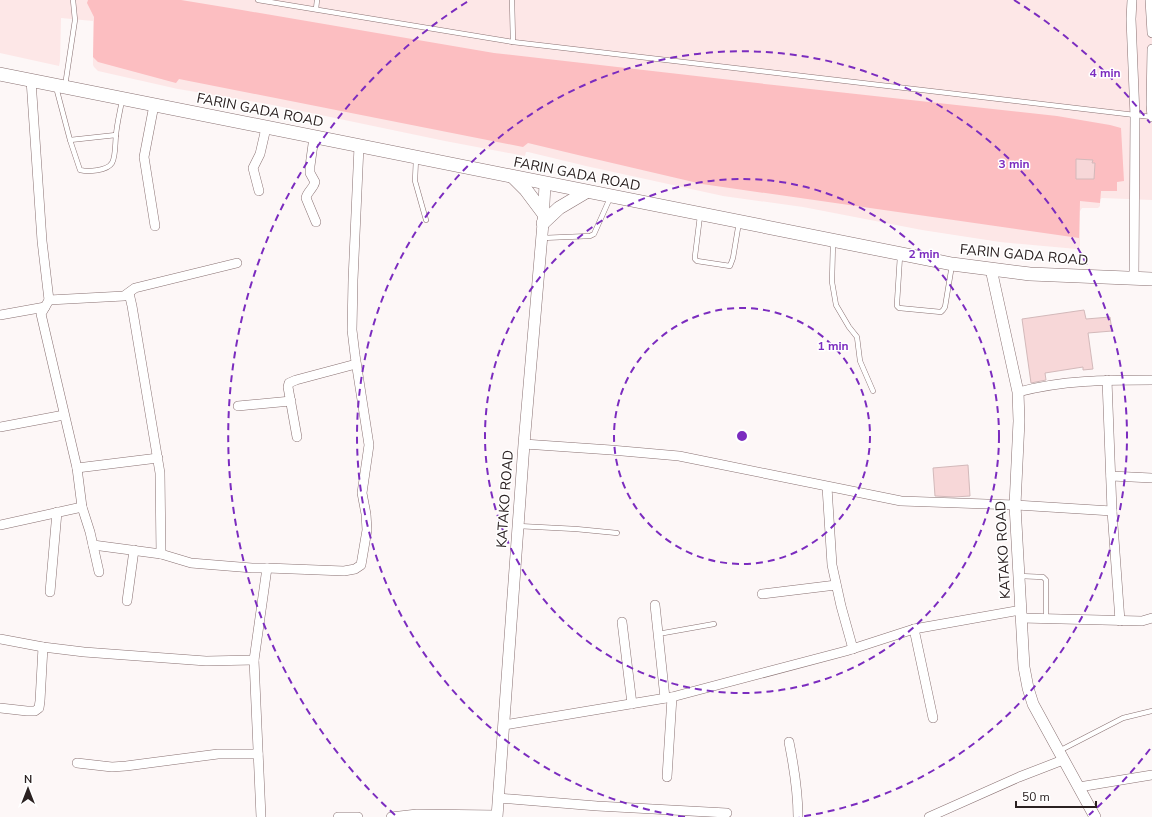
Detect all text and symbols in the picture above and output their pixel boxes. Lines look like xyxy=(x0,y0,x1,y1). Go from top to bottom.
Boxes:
text: 4 min xyxy=(1089,65,1121,81)
street label: FARIN GADA ROAD xyxy=(195,88,325,132)
street label: FARIN GADA ROAD xyxy=(512,152,642,196)
text: 3 min xyxy=(998,156,1030,172)
street label: FARIN GADA ROAD xyxy=(959,240,1089,270)
text: 2 min xyxy=(908,246,940,262)
text: 1 min xyxy=(817,338,849,354)
centre of rings xyxy=(735,429,749,443)
street label: KATAKO ROAD xyxy=(492,449,518,549)
street label: KATAKO ROAD xyxy=(991,500,1015,600)
north arrow xyxy=(8,769,48,809)
text: N xyxy=(24,772,32,787)
scale bar xyxy=(1016,783,1096,809)
text: 50 m xyxy=(1022,789,1050,805)

